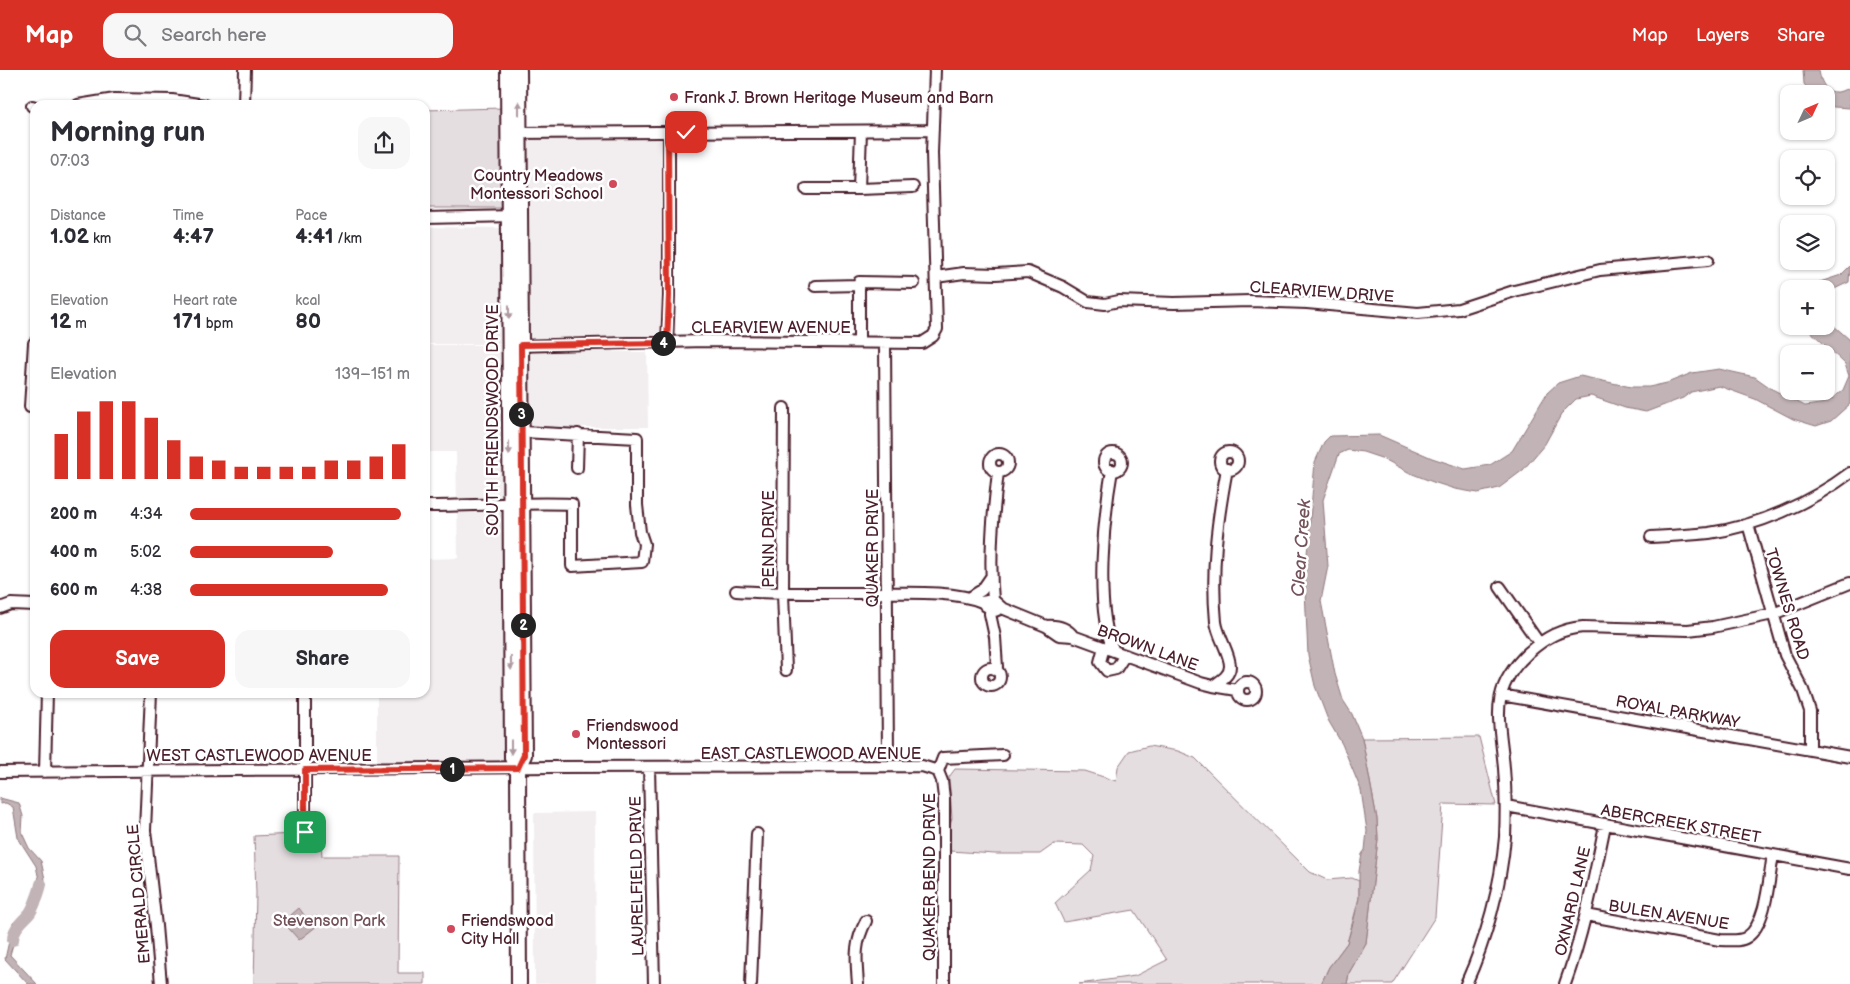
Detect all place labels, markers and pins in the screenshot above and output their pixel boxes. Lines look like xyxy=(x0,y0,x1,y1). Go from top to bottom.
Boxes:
place label: Frank J. Brown Heritage Museum and Barn xyxy=(684,89,993,108)
marker: Frank J. Brown Heritage Museum and Barn xyxy=(668,91,680,103)
pin xyxy=(665,111,707,153)
place label: Country Meadows Montessori School xyxy=(470,167,603,204)
marker: Country Meadows Montessori School xyxy=(607,178,619,190)
pin: 4 xyxy=(650,330,676,356)
pin: 3 xyxy=(508,402,534,426)
pin: 2 xyxy=(510,612,536,638)
place label: Friendswood Montessori xyxy=(586,717,679,754)
marker: Friendswood Montessori xyxy=(570,728,582,740)
pin: 1 xyxy=(440,756,464,782)
pin xyxy=(284,811,326,853)
place label: Friendswood City Hall xyxy=(461,912,554,949)
marker: Friendswood City Hall xyxy=(445,923,457,935)

